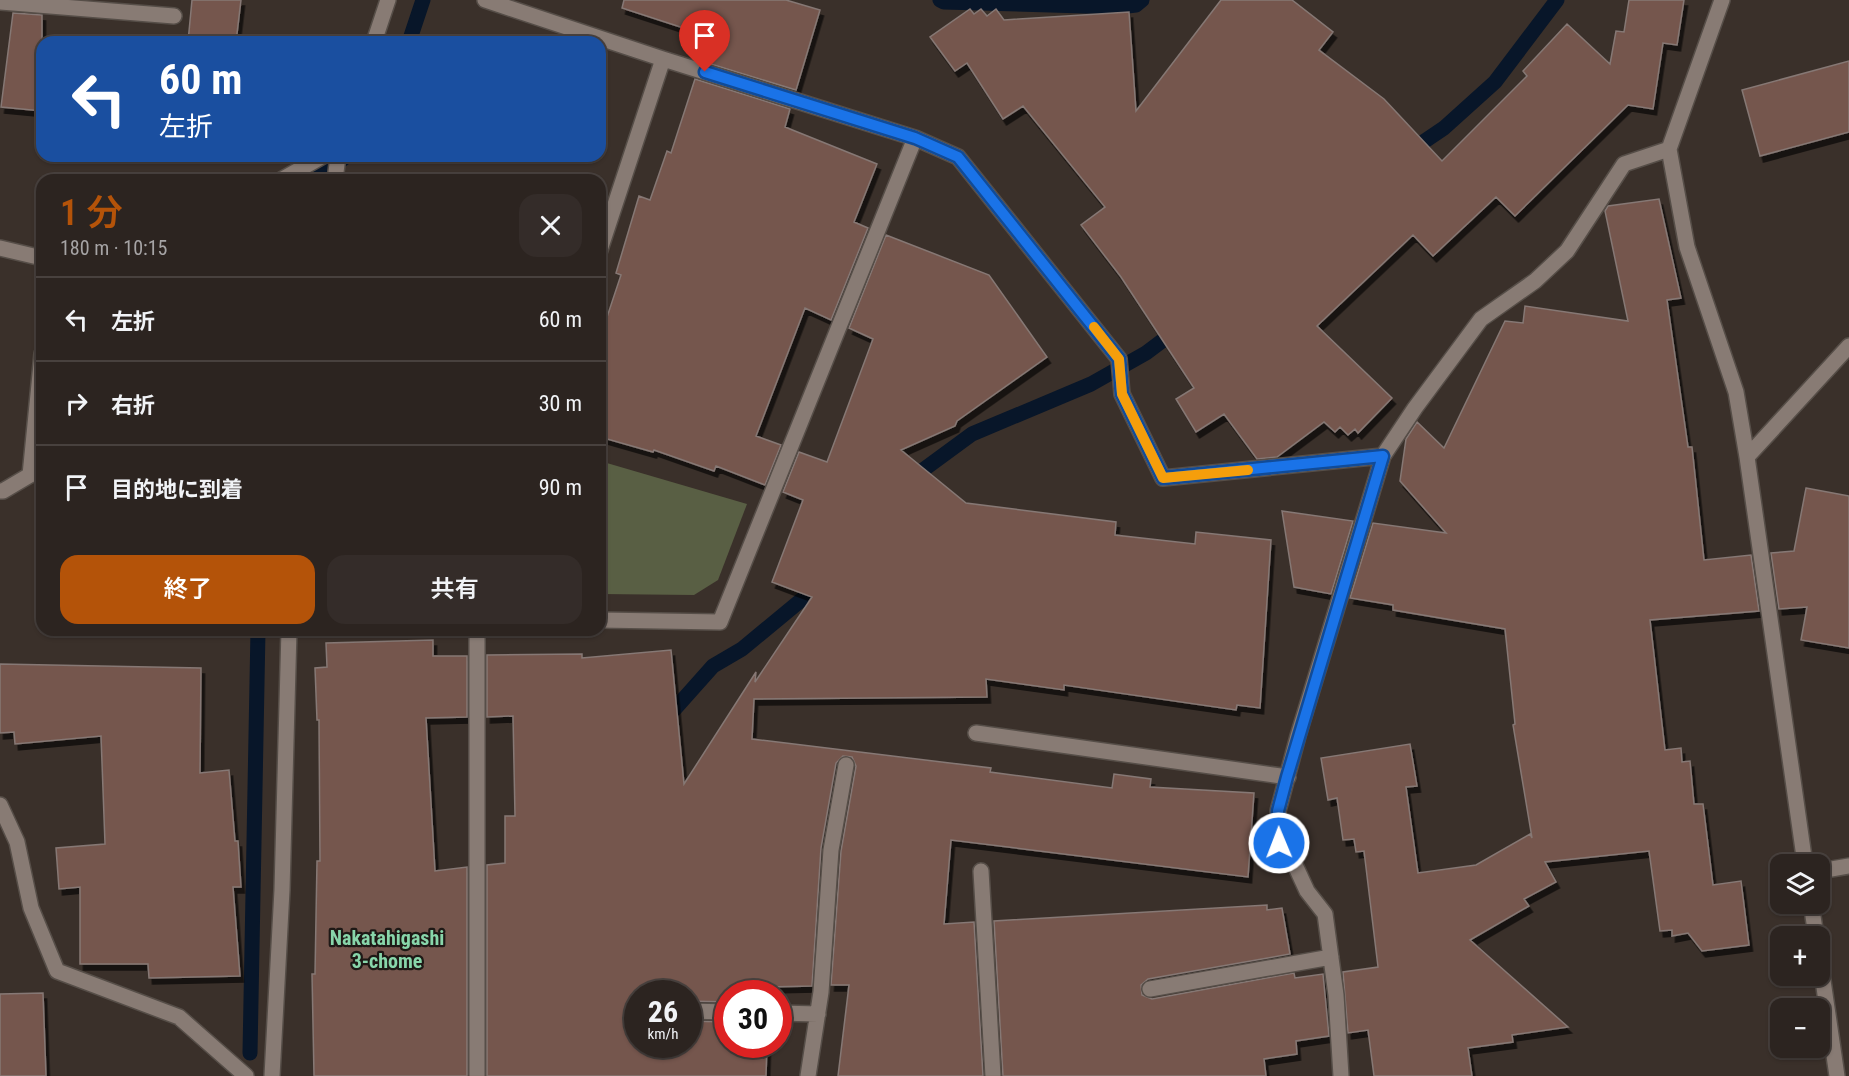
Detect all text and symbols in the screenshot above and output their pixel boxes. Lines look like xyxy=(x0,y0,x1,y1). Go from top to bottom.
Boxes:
pin xyxy=(679,10,730,72)
icon: arrive xyxy=(688,19,721,52)
text: 60 m xyxy=(159,55,242,104)
icon: left xyxy=(60,60,138,138)
text: 左折 xyxy=(159,111,213,143)
text: 1 分 xyxy=(60,192,122,234)
button: close xyxy=(519,194,582,257)
text: 180 m · 10:15 xyxy=(60,236,167,260)
icon: left xyxy=(60,303,93,336)
text: 60 m xyxy=(539,307,582,332)
text: 左折 xyxy=(111,309,155,334)
icon: right xyxy=(60,387,93,420)
text: 30 m xyxy=(539,391,582,416)
text: 右折 xyxy=(111,393,155,418)
icon: arrive xyxy=(60,471,93,504)
text: 90 m xyxy=(539,475,582,500)
text: 目的地に到着 xyxy=(111,477,243,502)
button: 終了 xyxy=(60,555,315,624)
button: 共有 xyxy=(327,555,582,624)
position arrow xyxy=(1247,811,1311,875)
map controls xyxy=(1770,854,1830,1058)
button: layers xyxy=(1770,854,1830,914)
district label: Nakatahigashi 3-chome xyxy=(330,926,444,973)
button: + xyxy=(1770,926,1830,986)
speed limit sign: 30 xyxy=(714,980,792,1058)
text: 26 xyxy=(648,994,678,1029)
button: − xyxy=(1770,998,1830,1058)
text: km/h xyxy=(648,1025,678,1043)

